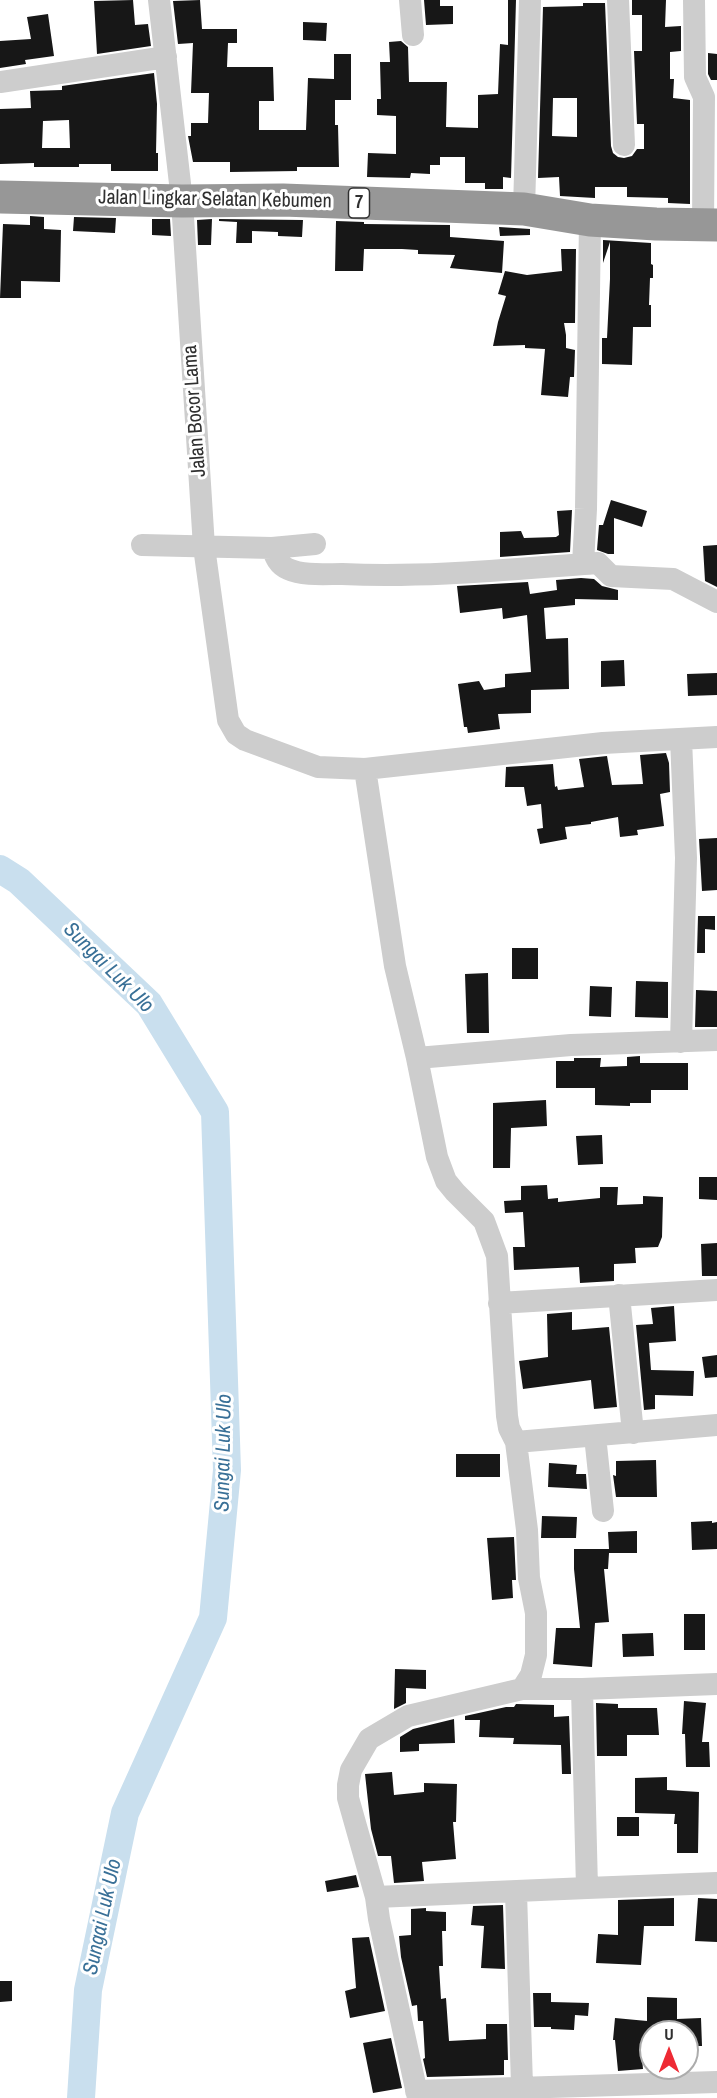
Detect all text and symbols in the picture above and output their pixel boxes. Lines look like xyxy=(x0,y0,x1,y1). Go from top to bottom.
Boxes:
street label: Jalan Lingkar Selatan Kebumen xyxy=(98,186,332,214)
road number: 7 xyxy=(348,188,370,218)
street label: Jalan Bocor Lama xyxy=(178,344,212,478)
water label: Sungai Luk Ulo xyxy=(57,917,159,1019)
water label: Sungai Luk Ulo xyxy=(210,1394,238,1512)
water label: Sungai Luk Ulo xyxy=(78,1857,128,1977)
north arrow xyxy=(639,2020,699,2080)
text: U xyxy=(664,2023,674,2045)

